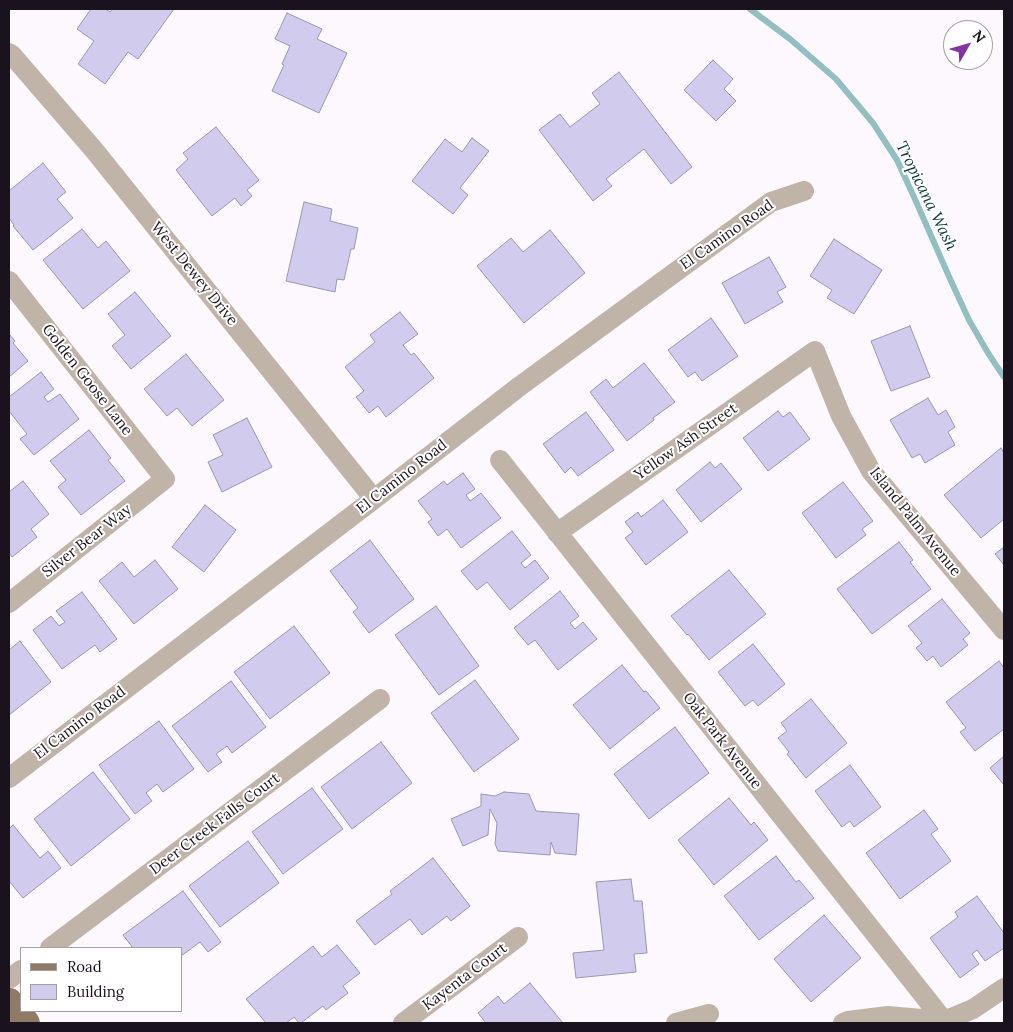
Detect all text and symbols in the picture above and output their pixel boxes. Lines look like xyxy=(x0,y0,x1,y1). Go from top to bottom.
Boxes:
north arrow xyxy=(943,20,993,70)
text: N xyxy=(969,27,989,46)
water label: Tropicana Wash xyxy=(891,138,961,254)
street label: El Camino Road xyxy=(677,196,777,274)
street label: West Dewey Drive xyxy=(147,219,241,329)
street label: Golden Goose Lane xyxy=(38,321,136,439)
street label: Yellow Ash Street xyxy=(631,400,741,484)
street label: El Camino Road xyxy=(353,436,451,518)
street label: Island Palm Avenue xyxy=(866,464,964,580)
street label: Silver Bear Way xyxy=(39,501,135,581)
street label: El Camino Road xyxy=(31,683,129,763)
street label: Oak Park Avenue xyxy=(679,689,765,793)
street label: Deer Creek Falls Court xyxy=(147,769,283,879)
street label: Kayenta Court xyxy=(419,939,511,1015)
legend xyxy=(20,947,182,1012)
text: Road xyxy=(67,957,102,976)
text: Building xyxy=(67,982,124,1001)

